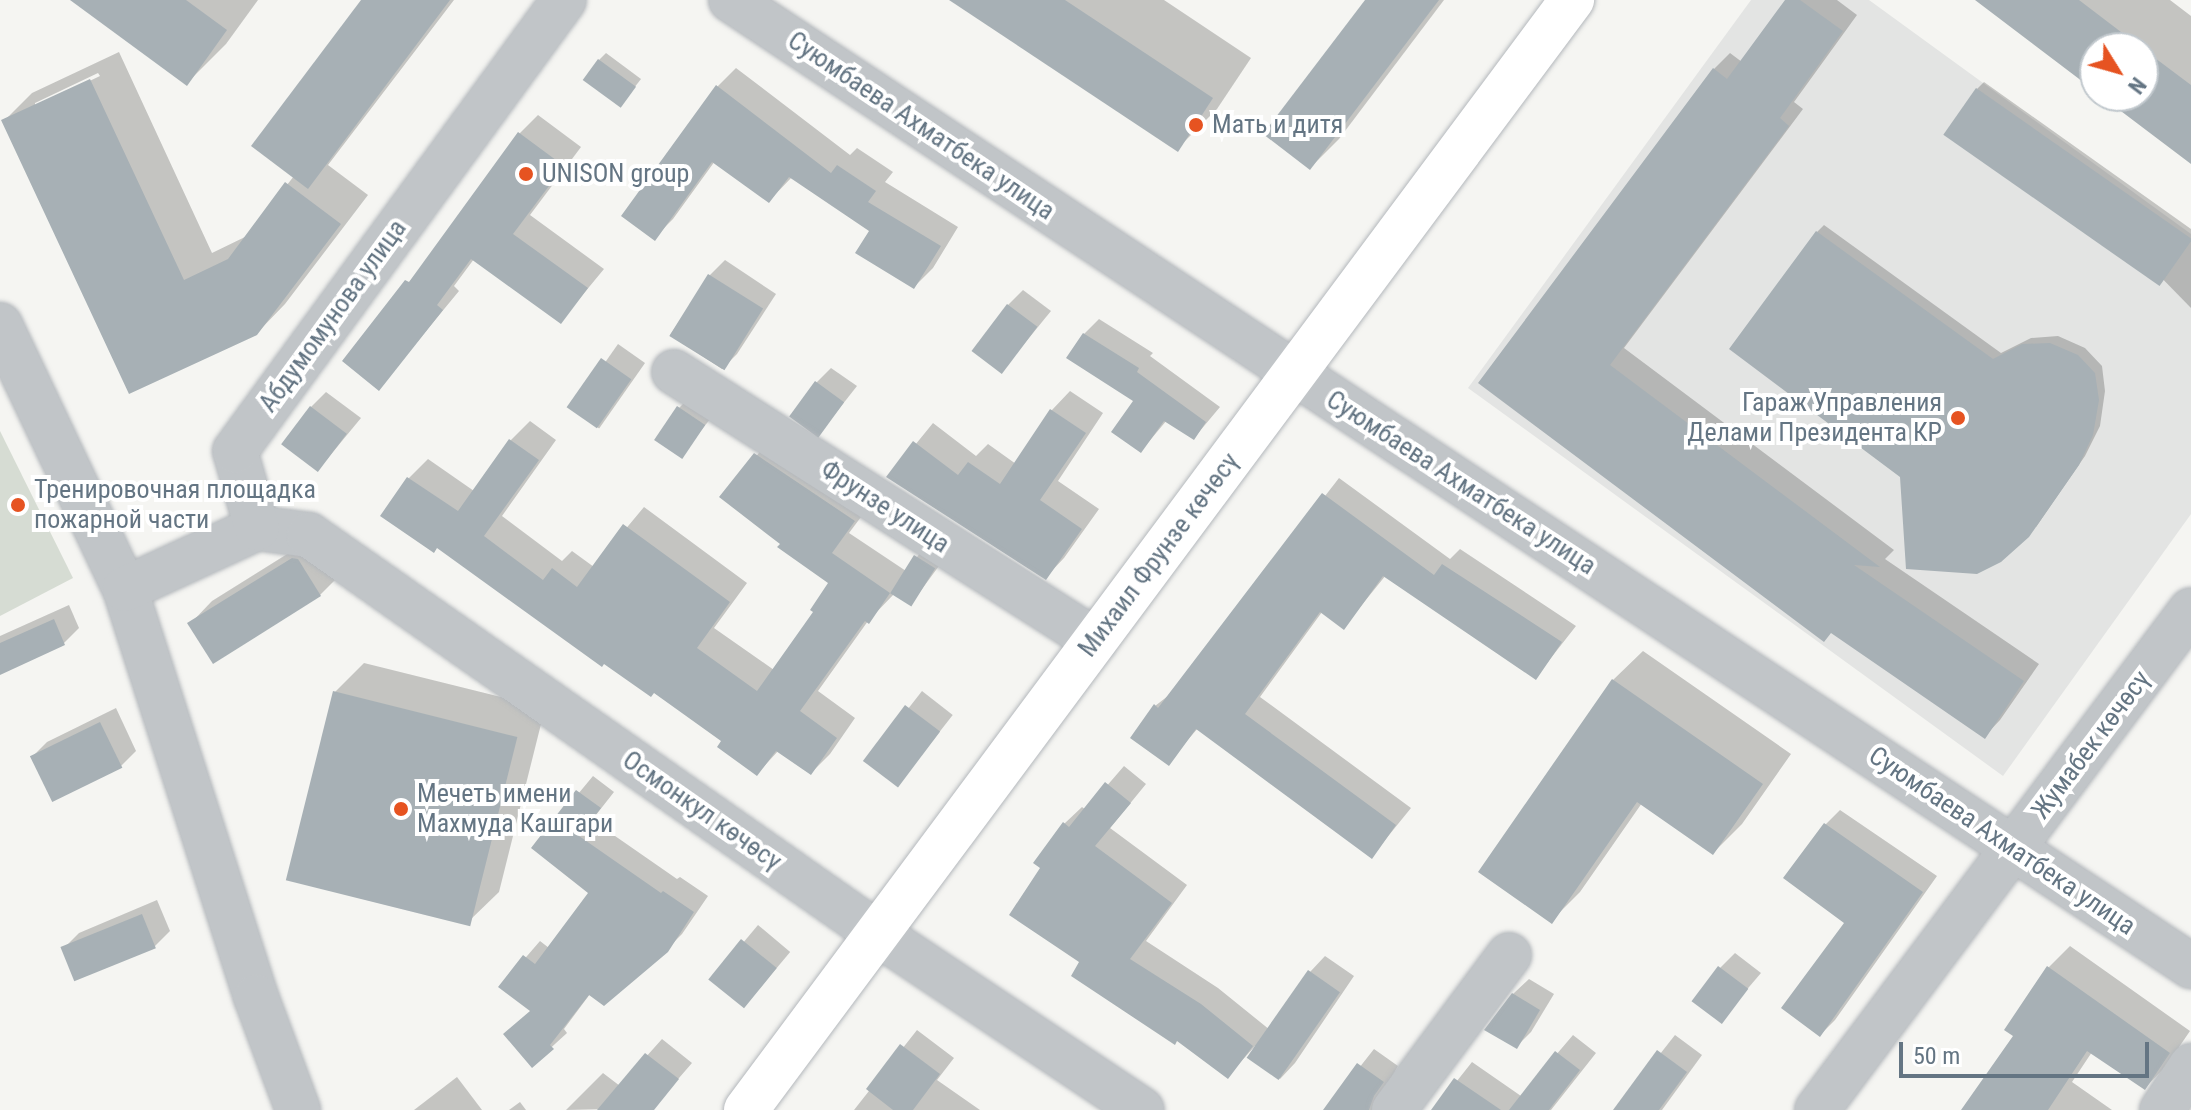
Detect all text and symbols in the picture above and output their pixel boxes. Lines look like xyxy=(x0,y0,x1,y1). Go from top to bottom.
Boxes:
street label: Суюмбаева Ахматбека улица xyxy=(782,25,1060,227)
north arrow xyxy=(2079,32,2159,112)
text: N xyxy=(2123,73,2151,98)
place label: Мать и дитя xyxy=(1212,109,1343,141)
marker: Мать и дитя xyxy=(1187,116,1205,134)
place label: UNISON group xyxy=(542,158,689,190)
marker: UNISON group xyxy=(517,165,535,183)
street label: Абдумомунова улица xyxy=(253,214,413,418)
street label: Суюмбаева Ахматбека улица xyxy=(1321,384,1601,582)
place label: Гараж Управления Делами Президента КР xyxy=(1687,387,1942,448)
marker: Гараж Управления Делами Президента КР xyxy=(1949,409,1967,427)
street label: Михаил Фрунзе көчөсү xyxy=(1072,447,1246,663)
street label: Фрунзе улица xyxy=(815,454,955,560)
place label: Тренировочная площадка пожарной части xyxy=(34,474,316,536)
marker: Тренировочная площадка пожарной части xyxy=(9,496,27,514)
street label: Жумабек көчөсү xyxy=(2025,665,2157,825)
street label: Суюмбаева Ахматбека улица xyxy=(1863,740,2141,942)
street label: Осмонкул көчөсү xyxy=(616,745,788,877)
place label: Мечеть имени Махмуда Кашгари xyxy=(417,778,613,840)
marker: Мечеть имени Махмуда Кашгари xyxy=(392,800,410,818)
scale bar xyxy=(1903,1026,2153,1076)
text: 50 m xyxy=(1913,1042,1960,1070)

